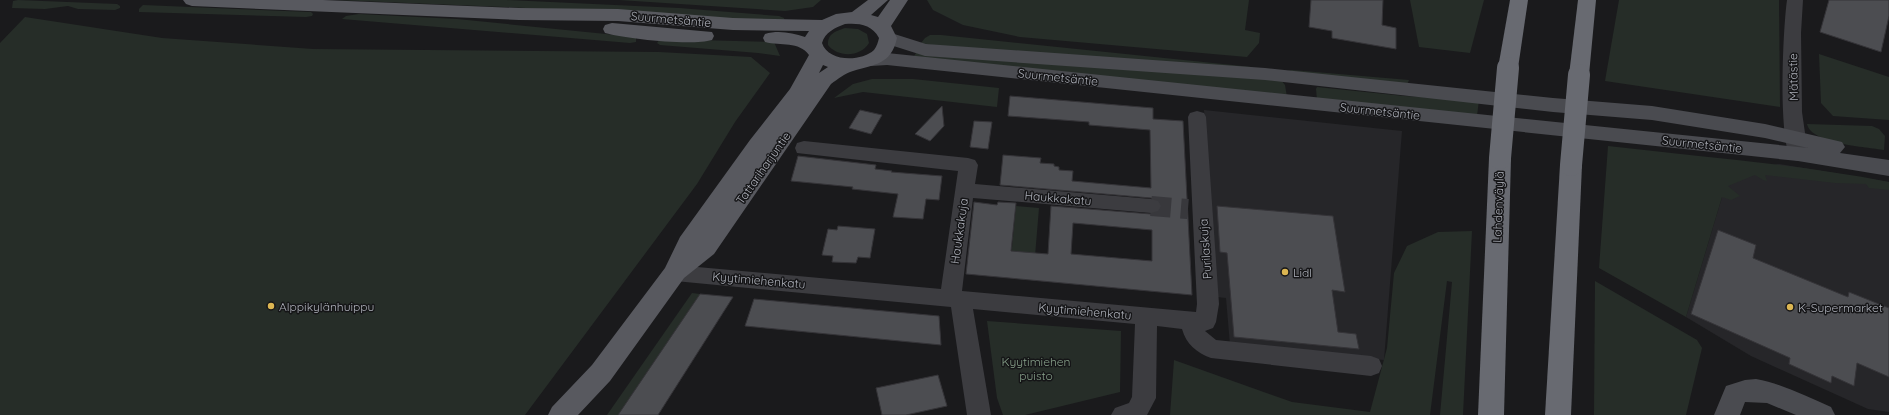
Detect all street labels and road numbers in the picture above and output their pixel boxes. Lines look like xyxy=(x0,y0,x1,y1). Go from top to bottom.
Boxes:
street label: Suurmetsäntie xyxy=(630,8,712,30)
street label: Mätästie xyxy=(1785,53,1801,101)
street label: Suurmetsäntie xyxy=(1017,65,1099,89)
street label: Suurmetsäntie xyxy=(1339,99,1421,123)
street label: Tattariharjuntie xyxy=(732,129,794,207)
street label: Suurmetsäntie xyxy=(1661,132,1743,156)
street label: Lahdenväylä xyxy=(1489,171,1507,243)
street label: Haukkakatu xyxy=(1024,188,1092,208)
street label: Haukkakuja xyxy=(947,197,971,265)
street label: Purilaskuja xyxy=(1195,218,1215,280)
street label: Kyytimiehenkatu xyxy=(712,268,806,292)
street label: Kyytimiehenkatu xyxy=(1038,299,1132,323)

